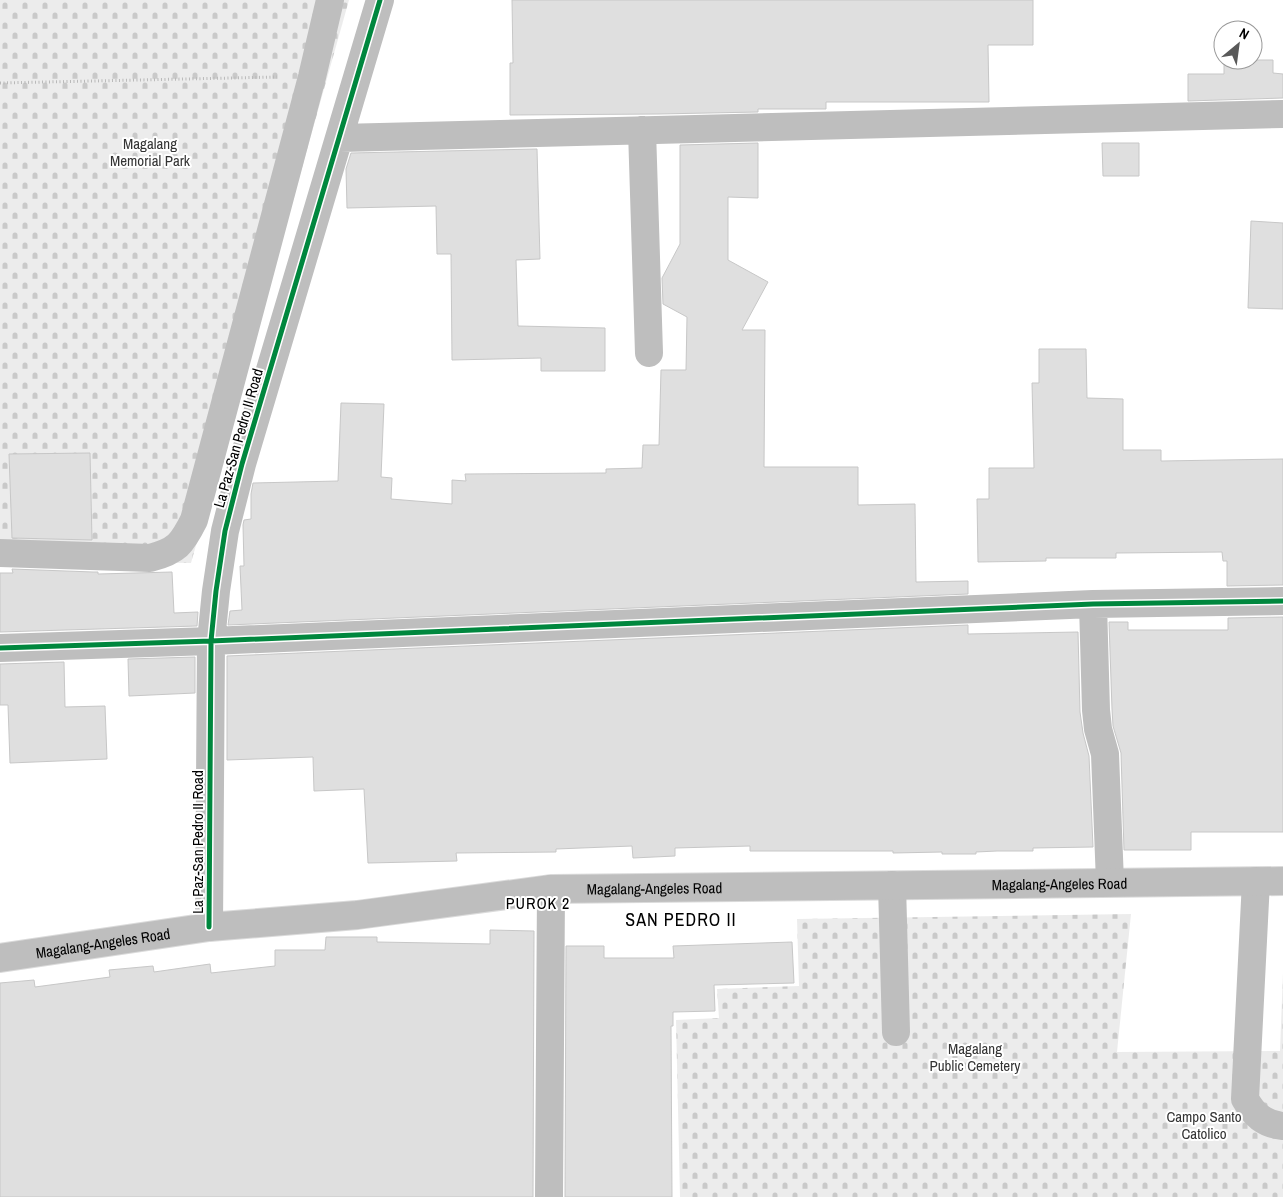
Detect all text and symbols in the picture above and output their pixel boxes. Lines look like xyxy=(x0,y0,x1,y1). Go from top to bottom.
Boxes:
north arrow xyxy=(1213,20,1263,70)
text: N xyxy=(1236,24,1252,44)
park label: Magalang Memorial Park xyxy=(110,133,191,171)
street label: La Paz-San Pedro II Road xyxy=(208,366,268,510)
street label: La Paz-San Pedro II Road xyxy=(187,770,208,914)
street label: Magalang-Angeles Road xyxy=(992,872,1127,895)
street label: Magalang-Angeles Road xyxy=(587,877,722,899)
district label: PUROK 2 xyxy=(506,892,570,914)
district label: SAN PEDRO II xyxy=(625,907,737,932)
street label: Magalang-Angeles Road xyxy=(34,922,171,963)
park label: Magalang Public Cemetery xyxy=(930,1038,1021,1076)
park label: Campo Santo Catolico xyxy=(1166,1106,1242,1144)

